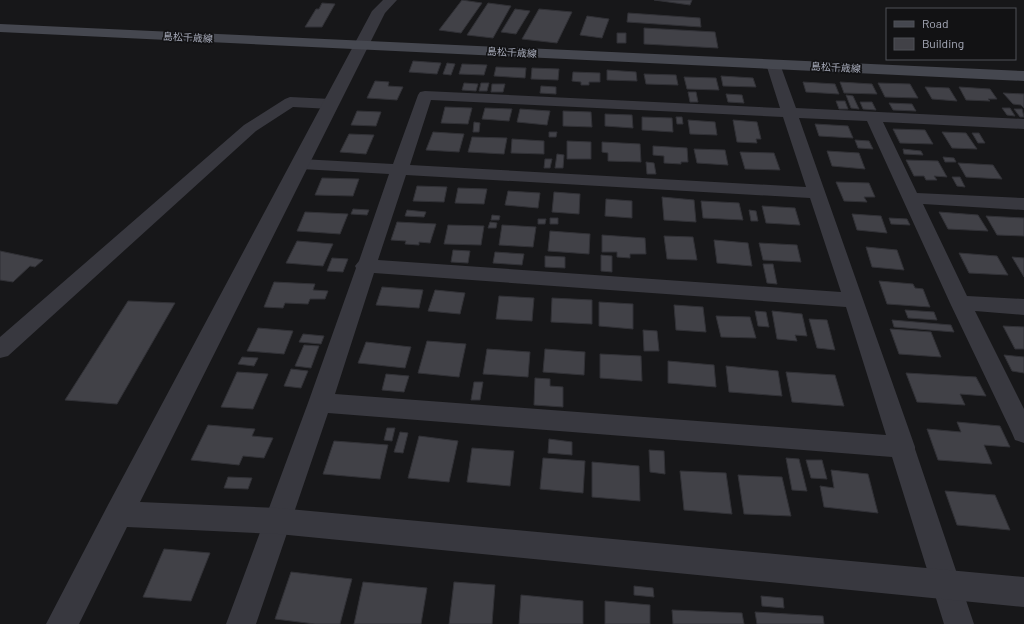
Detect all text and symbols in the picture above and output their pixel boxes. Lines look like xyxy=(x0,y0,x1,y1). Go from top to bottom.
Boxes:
legend xyxy=(886,8,1016,60)
text: Road xyxy=(922,16,949,30)
street label: 島松千歳線 xyxy=(163,30,213,44)
text: Building xyxy=(922,36,964,50)
street label: 島松千歳線 xyxy=(487,45,537,59)
street label: 島松千歳線 xyxy=(811,60,861,74)

